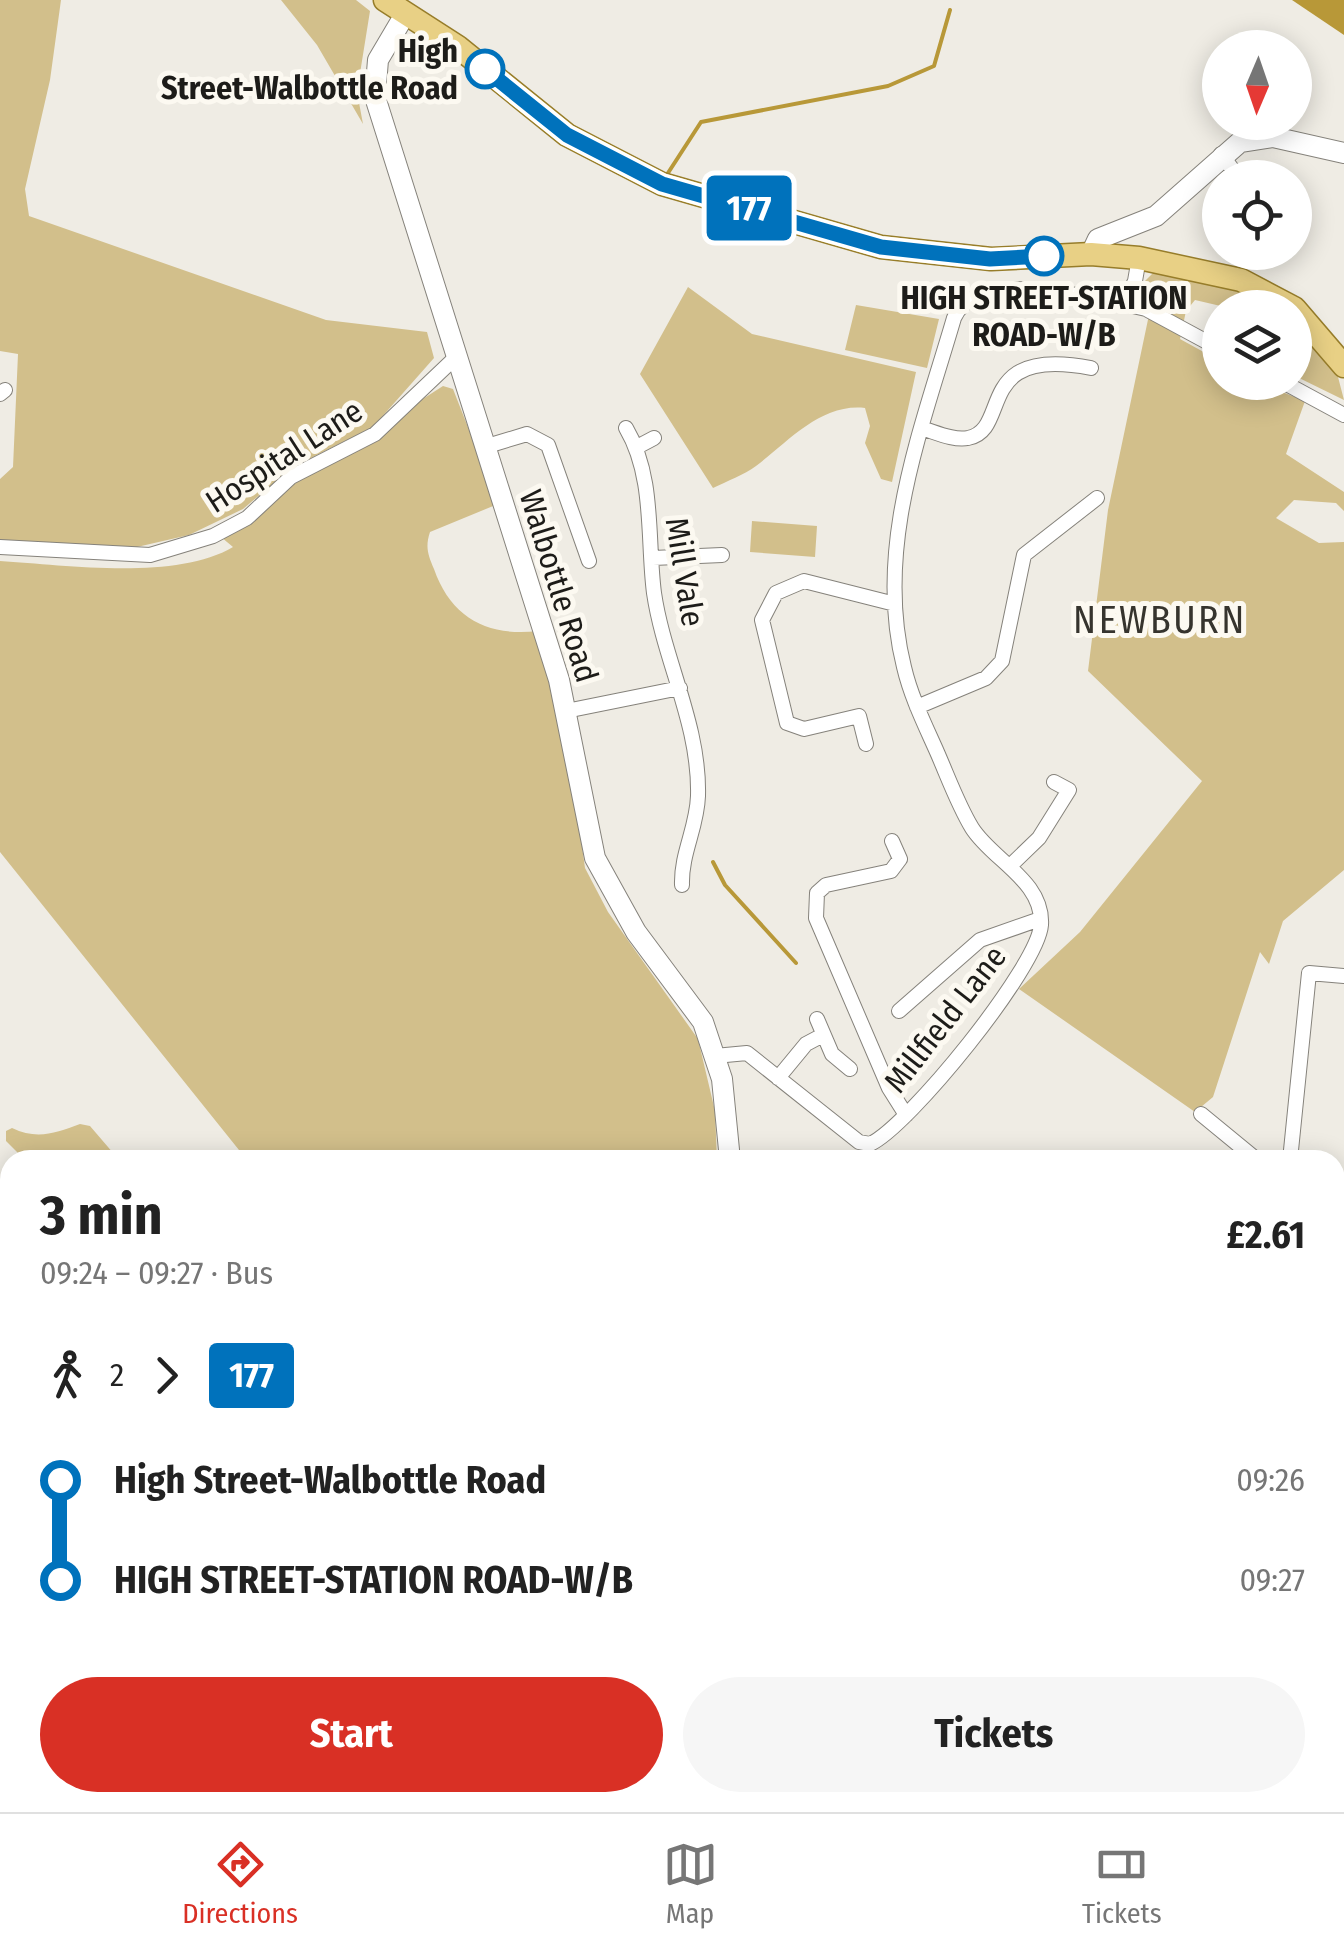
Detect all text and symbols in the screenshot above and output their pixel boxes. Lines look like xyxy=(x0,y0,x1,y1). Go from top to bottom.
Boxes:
north arrow xyxy=(1202,30,1312,140)
map controls xyxy=(1202,30,1312,400)
place label: High Street-Walbottle Road xyxy=(161,32,458,107)
marker: High Street-Walbottle Road xyxy=(466,50,504,88)
button: locate xyxy=(1202,160,1312,270)
line badge: 177 xyxy=(692,176,806,240)
text: 177 xyxy=(727,187,771,229)
marker: HIGH STREET-STATION ROAD-W/B xyxy=(1025,237,1063,275)
place label: HIGH STREET-STATION ROAD-W/B xyxy=(901,279,1187,354)
button: layers xyxy=(1202,290,1312,400)
street label: Hospital Lane xyxy=(199,391,369,521)
street label: Walbottle Road xyxy=(512,485,606,687)
street label: Mill Vale xyxy=(658,515,712,629)
district label: NEWBURN xyxy=(1073,597,1247,643)
street label: Millfield Lane xyxy=(876,938,1014,1100)
text: 3 min xyxy=(40,1183,163,1249)
text: £2.61 xyxy=(1226,1212,1305,1258)
text: 09:24 – 09:27 · Bus xyxy=(40,1254,273,1292)
icon: walk xyxy=(40,1348,95,1403)
icon: forward xyxy=(139,1348,194,1403)
text: 177 xyxy=(229,1354,274,1396)
text: 2 xyxy=(110,1356,124,1394)
text: High Street-Walbottle Road xyxy=(114,1457,546,1503)
text: 09:26 xyxy=(1236,1461,1305,1499)
text: HIGH STREET-STATION ROAD-W/B xyxy=(114,1557,633,1603)
text: 09:27 xyxy=(1239,1561,1305,1599)
button: Start xyxy=(40,1677,663,1792)
button: Tickets xyxy=(683,1677,1305,1792)
tab: Directions xyxy=(182,1837,298,1930)
tab: Map xyxy=(663,1837,718,1930)
tab: Tickets xyxy=(1082,1837,1162,1930)

